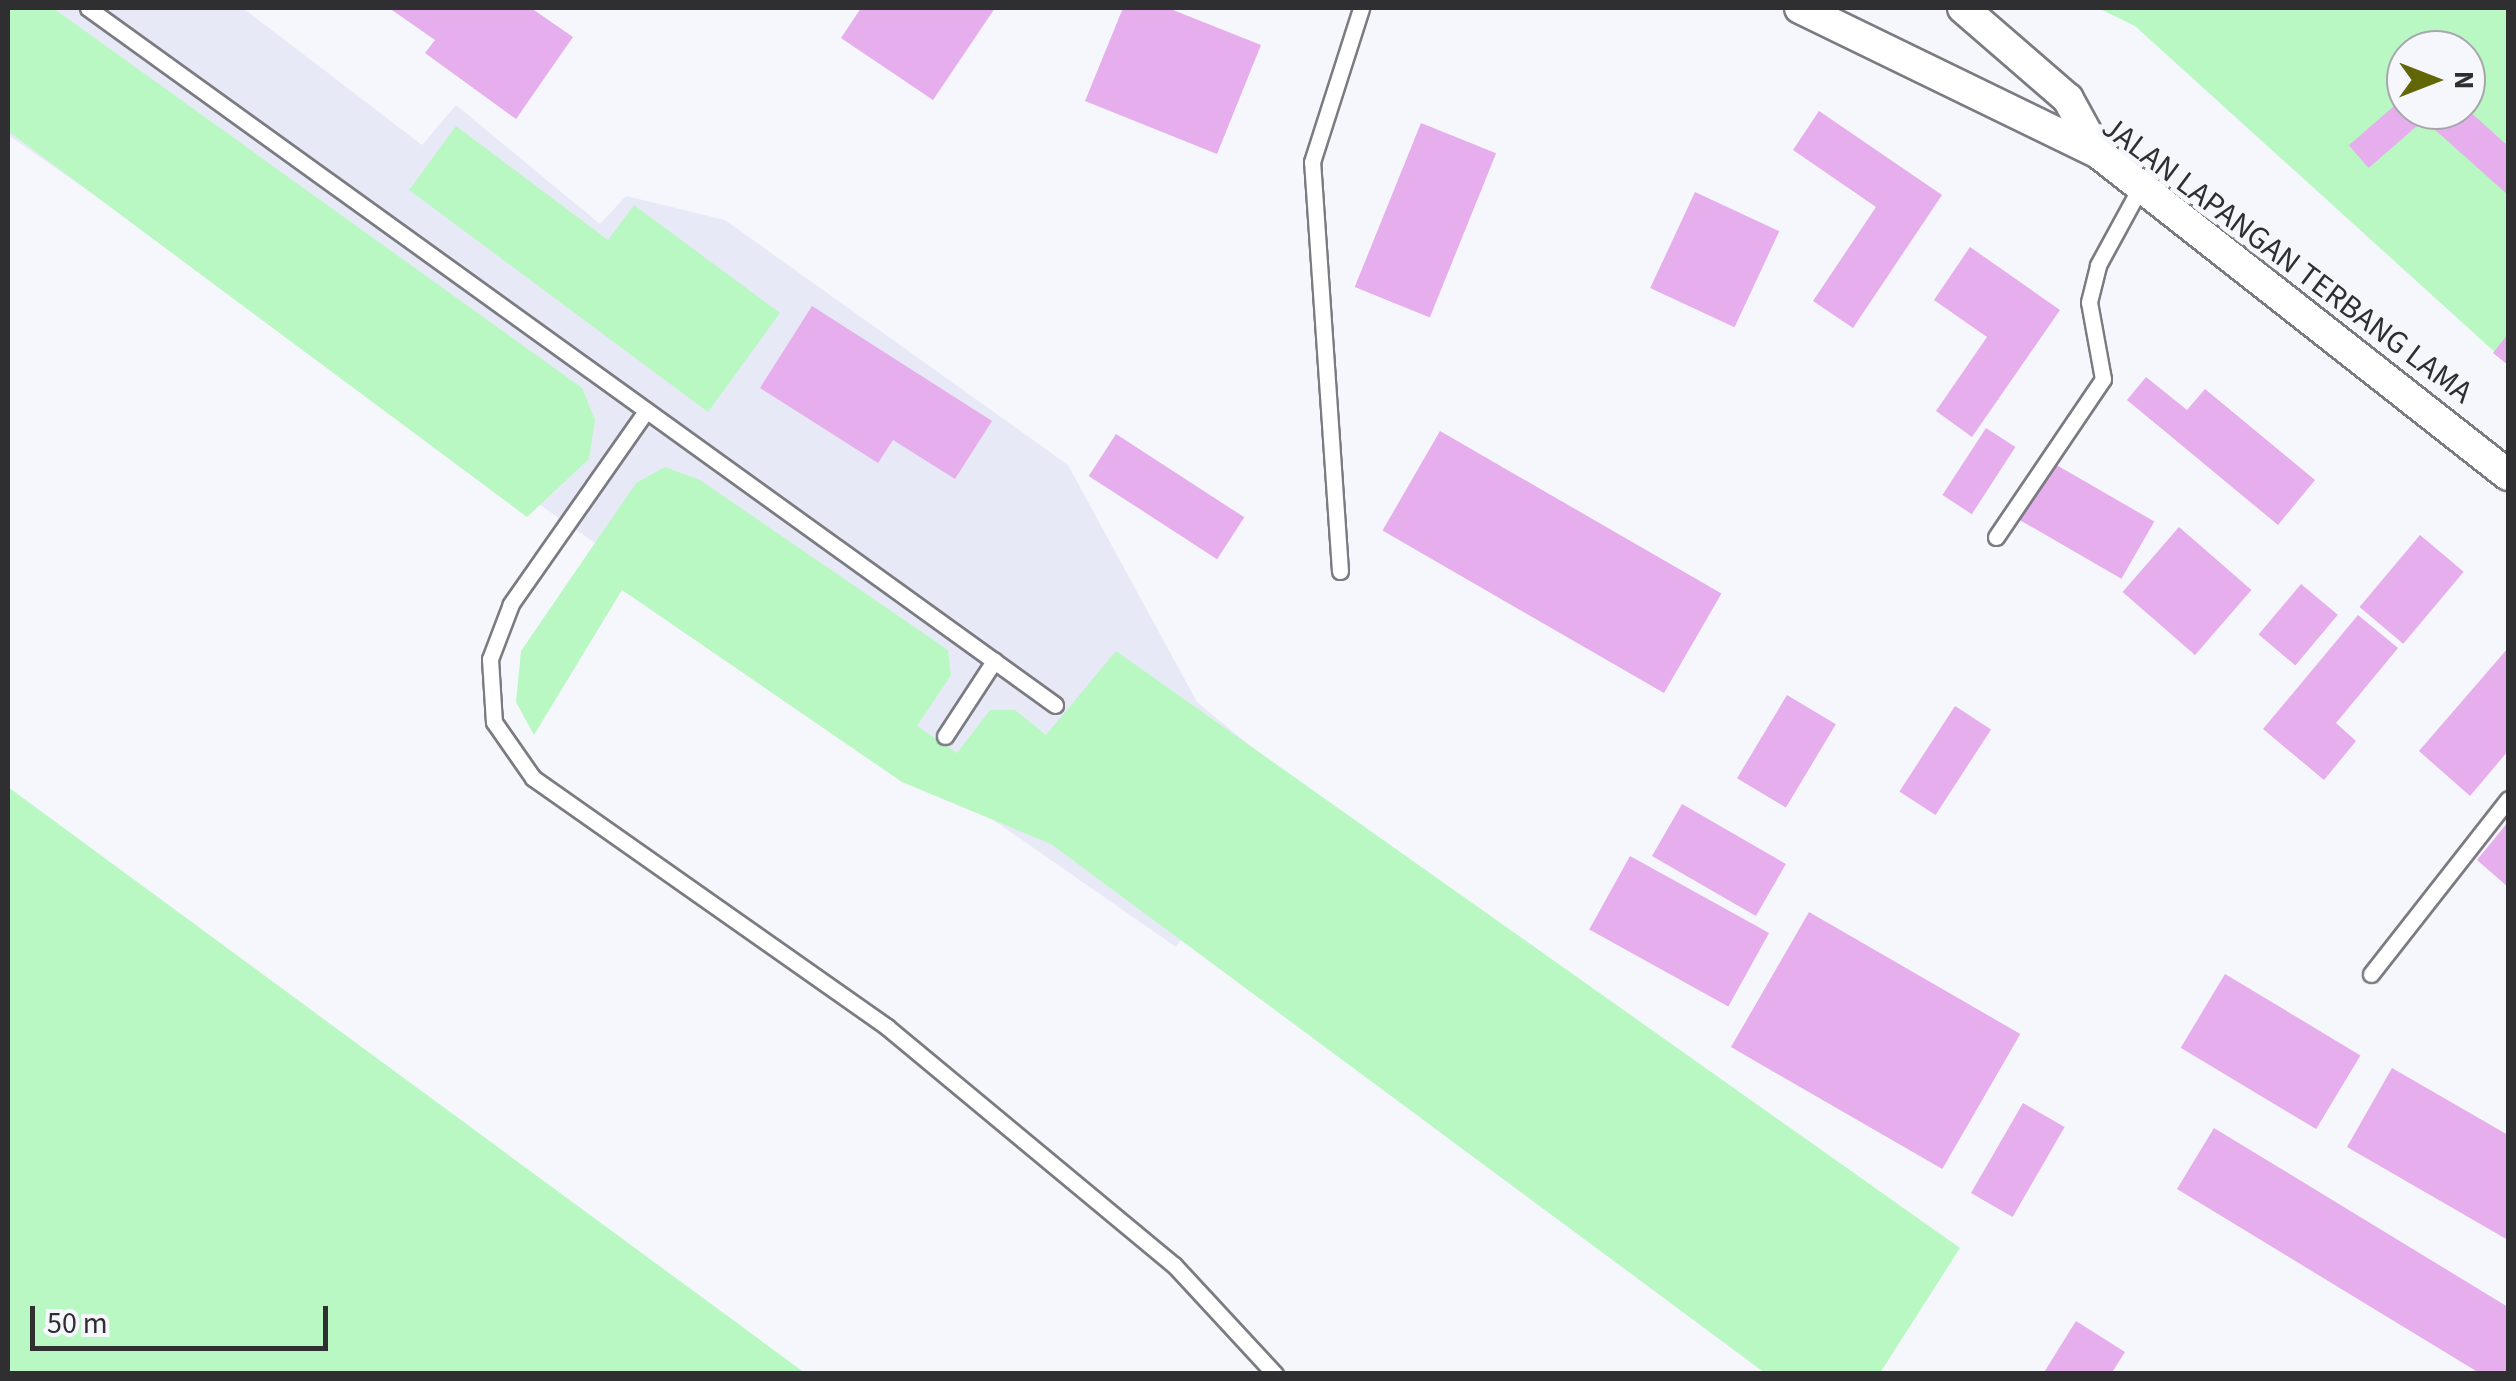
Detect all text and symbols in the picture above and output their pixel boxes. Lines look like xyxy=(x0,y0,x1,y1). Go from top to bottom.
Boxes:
north arrow xyxy=(2386,30,2486,130)
text: N xyxy=(2444,71,2484,89)
street label: JALAN LAPANGAN TERBANG LAMA xyxy=(2094,108,2480,412)
scale bar xyxy=(35,1286,332,1348)
text: 50 m xyxy=(47,1302,108,1345)

